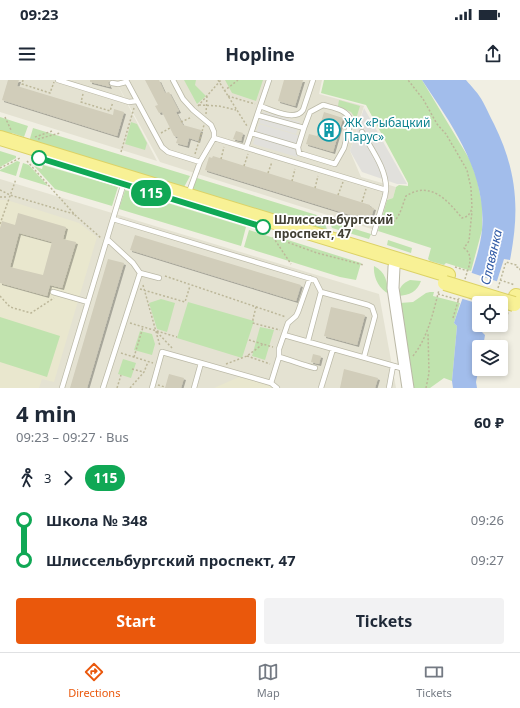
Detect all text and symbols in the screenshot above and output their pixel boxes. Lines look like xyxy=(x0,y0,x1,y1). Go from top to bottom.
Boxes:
text: 09:23 xyxy=(20,4,59,24)
text: Hopline xyxy=(225,42,295,66)
icon: menu xyxy=(16,43,38,65)
icon: share xyxy=(482,43,504,65)
place label: ЖК «Рыбацкий Парус» xyxy=(344,114,430,145)
building icon: ЖК «Рыбацкий Парус» xyxy=(316,117,342,143)
unlabelled marker xyxy=(31,150,47,166)
line badge: 115 xyxy=(128,180,174,206)
text: 115 xyxy=(139,183,163,202)
place label: Шлиссельбургский проспект, 47 xyxy=(274,211,393,242)
marker: Шлиссельбургский проспект, 47 xyxy=(255,219,271,235)
water label: Славянка xyxy=(476,227,506,287)
map controls xyxy=(472,296,508,376)
button: locate xyxy=(472,296,508,332)
button: layers xyxy=(472,340,508,376)
text: 4 min xyxy=(16,398,77,428)
text: 60 ₽ xyxy=(474,412,504,432)
text: 09:23 – 09:27 · Bus xyxy=(16,428,129,446)
icon: walk xyxy=(16,467,38,489)
icon: forward xyxy=(57,467,79,489)
text: 115 xyxy=(93,468,117,487)
text: 3 xyxy=(44,469,51,487)
text: Школа № 348 xyxy=(46,510,148,530)
text: 09:26 xyxy=(471,511,504,529)
text: Шлиссельбургский проспект, 47 xyxy=(46,550,296,570)
text: 09:27 xyxy=(471,551,504,569)
button: Start xyxy=(16,598,256,644)
button: Tickets xyxy=(264,598,504,644)
tab: Directions xyxy=(68,661,120,700)
tab: Map xyxy=(257,661,280,700)
tab: Tickets xyxy=(416,661,452,700)

